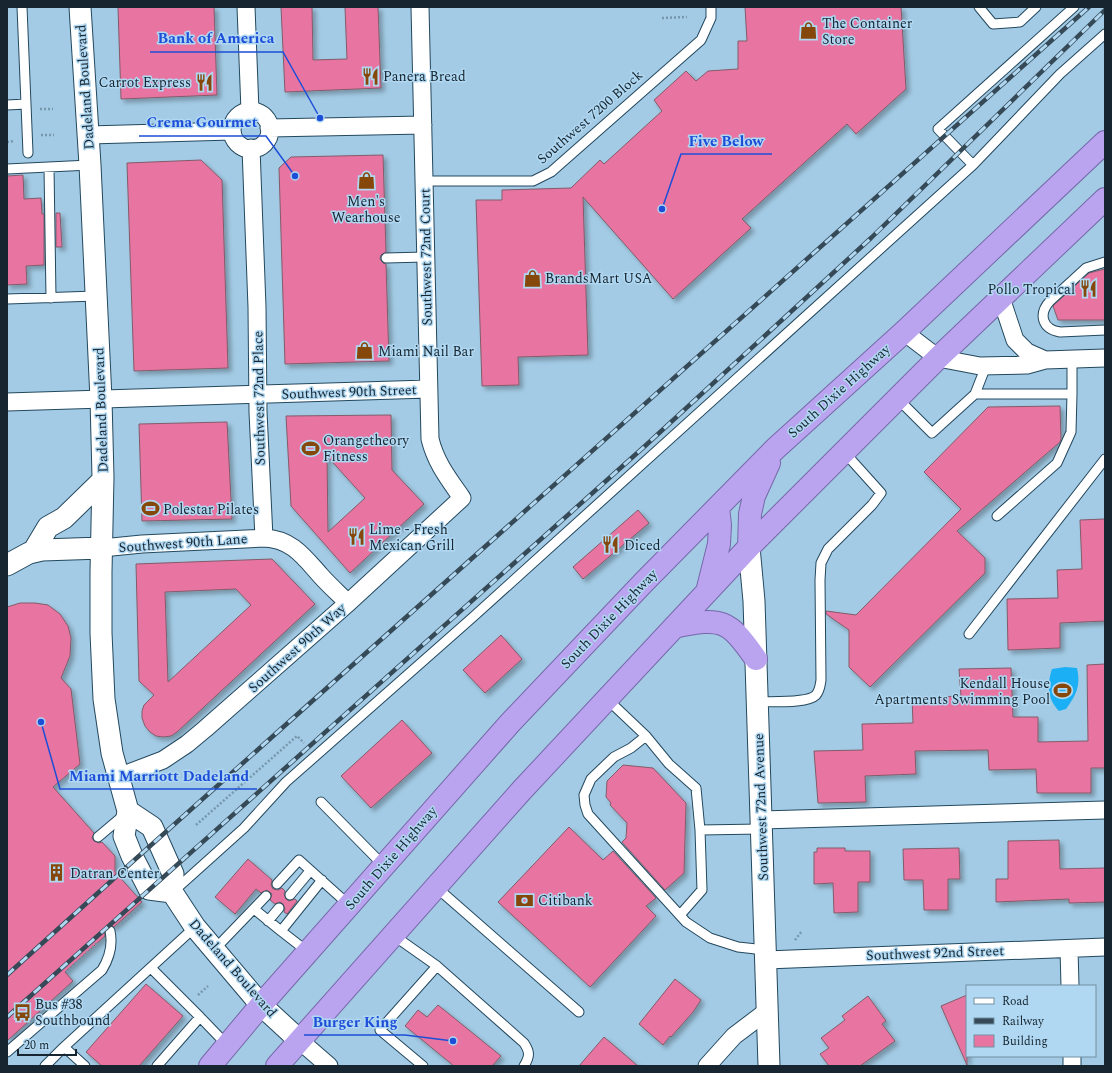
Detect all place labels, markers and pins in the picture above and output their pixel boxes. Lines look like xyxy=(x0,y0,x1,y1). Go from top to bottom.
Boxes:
place label: The Container Store xyxy=(822,13,913,50)
shop icon: The Container Store xyxy=(799,21,819,41)
callout: Bank of America xyxy=(150,25,283,52)
restaurant icon: Panera Bread xyxy=(360,66,380,86)
place label: Panera Bread xyxy=(383,66,466,87)
place label: Carrot Express xyxy=(99,72,191,93)
restaurant icon: Carrot Express xyxy=(194,72,214,92)
callout: Crema Gourmet xyxy=(139,109,266,136)
callout: Five Below xyxy=(681,127,772,154)
shop icon: Men's Wearhouse xyxy=(356,171,376,191)
place label: Men's Wearhouse xyxy=(331,191,401,228)
shop icon: BrandsMart USA xyxy=(522,268,542,288)
place label: BrandsMart USA xyxy=(545,268,653,289)
place label: Pollo Tropical xyxy=(987,279,1075,300)
restaurant icon: Pollo Tropical xyxy=(1078,279,1098,299)
shop icon: Miami Nail Bar xyxy=(355,341,375,361)
place label: Miami Nail Bar xyxy=(378,341,474,362)
place label: Orangetheory Fitness xyxy=(323,430,410,467)
sports icon: Orangetheory Fitness xyxy=(300,438,320,458)
sports icon: Polestar Pilates xyxy=(140,499,160,519)
place label: Polestar Pilates xyxy=(163,499,259,520)
place label: Lime - Fresh Mexican Grill xyxy=(369,519,455,556)
restaurant icon: Lime - Fresh Mexican Grill xyxy=(346,527,366,547)
restaurant icon: Diced xyxy=(601,535,621,555)
place label: Diced xyxy=(624,535,661,556)
place label: Kendall House Apartments Swimming Pool xyxy=(874,673,1050,710)
sports icon: Kendall House Apartments Swimming Pool xyxy=(1053,681,1073,701)
callout: Miami Marriott Dadeland xyxy=(60,762,257,789)
building icon: Datran Center xyxy=(47,863,67,883)
place label: Datran Center xyxy=(70,863,160,884)
bank icon: Citibank xyxy=(515,890,535,910)
place label: Citibank xyxy=(538,890,593,911)
place label: Bus #38 Southbound xyxy=(35,994,111,1031)
bus stop icon: Bus #38 Southbound xyxy=(12,1002,32,1022)
callout: Burger King xyxy=(304,1008,405,1035)

